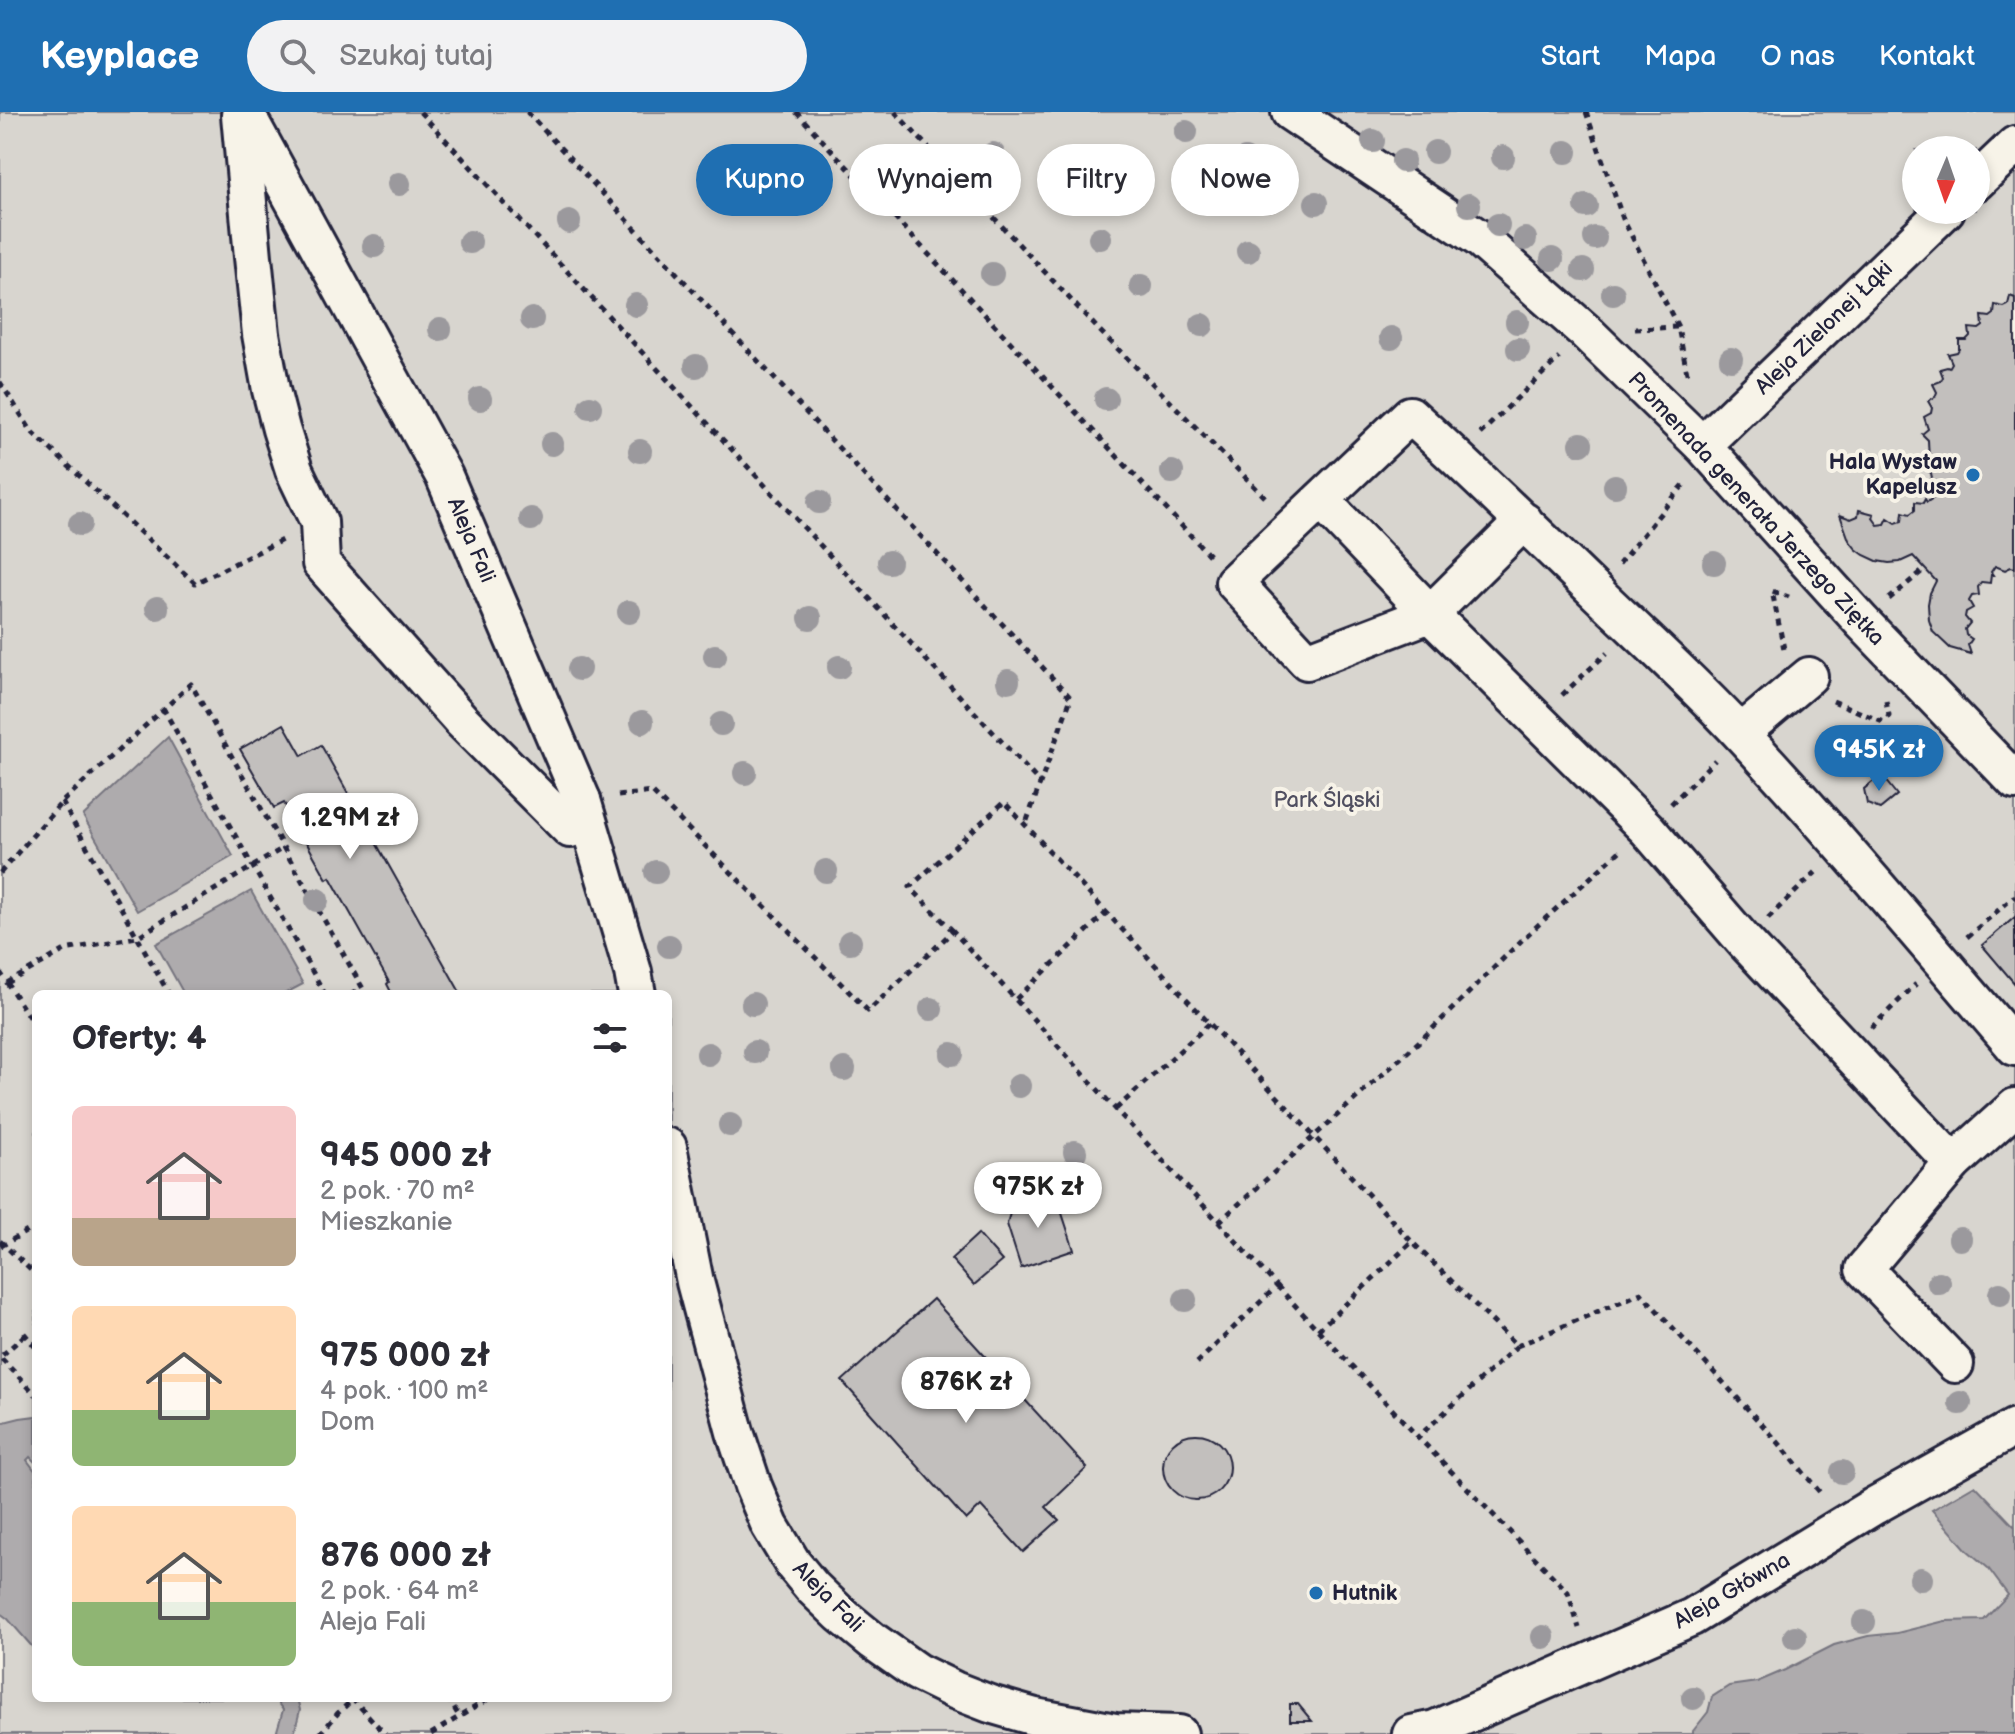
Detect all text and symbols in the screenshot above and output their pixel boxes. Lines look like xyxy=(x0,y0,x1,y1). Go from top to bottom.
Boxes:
search box xyxy=(247,20,807,92)
text: Keyplace xyxy=(40,34,199,79)
icon: search xyxy=(275,34,319,78)
text: Szukaj tutaj xyxy=(339,38,493,74)
text: Start xyxy=(1541,40,1600,73)
text: Mapa xyxy=(1644,40,1716,73)
text: O nas xyxy=(1760,40,1835,73)
text: Kontakt xyxy=(1879,40,1975,73)
north arrow xyxy=(1902,136,1990,224)
map controls xyxy=(1902,136,1990,224)
chip: Kupno xyxy=(696,144,833,216)
chip: Wynajem xyxy=(849,144,1021,216)
chip: Filtry xyxy=(1037,144,1155,216)
chip: Nowe xyxy=(1171,144,1299,216)
street label: Aleja Zielonej Łąki xyxy=(1750,255,1898,401)
street label: Promenada generała Jerzego Ziętka xyxy=(1622,367,1890,651)
place label: Hala Wystaw Kapelusz xyxy=(1829,449,1958,501)
marker: Hala Wystaw Kapelusz xyxy=(1964,466,1982,484)
street label: Aleja Fali xyxy=(441,493,501,587)
pin: 945K zł xyxy=(1805,725,1953,793)
text: 945K zł xyxy=(1832,735,1926,766)
park label: Park Śląski xyxy=(1273,786,1381,814)
pin: 1.29M zł xyxy=(267,793,433,861)
text: 1.29M zł xyxy=(300,803,400,834)
icon: filters xyxy=(588,1016,632,1060)
text: Oferty: 4 xyxy=(72,1018,207,1059)
text: 945 000 zł xyxy=(320,1135,491,1176)
icon: home xyxy=(136,1138,232,1234)
pin: 975K zł xyxy=(964,1162,1112,1230)
text: 975K zł xyxy=(992,1172,1084,1203)
text: 2 pok. · 70 m² xyxy=(320,1176,475,1207)
text: Mieszkanie xyxy=(320,1207,452,1238)
text: 975 000 zł xyxy=(320,1335,490,1376)
icon: home xyxy=(136,1338,232,1434)
pin: 876K zł xyxy=(892,1357,1040,1425)
text: 876K zł xyxy=(919,1367,1013,1398)
text: 4 pok. · 100 m² xyxy=(320,1376,488,1407)
text: Dom xyxy=(320,1407,375,1438)
text: 876 000 zł xyxy=(320,1535,491,1576)
icon: home xyxy=(136,1538,232,1634)
street label: Aleja Główna xyxy=(1669,1547,1795,1635)
street label: Aleja Fali xyxy=(787,1556,869,1638)
text: 2 pok. · 64 m² xyxy=(320,1576,479,1607)
place label: Hutnik xyxy=(1332,1580,1398,1607)
marker: Hutnik xyxy=(1307,1584,1325,1602)
text: Aleja Fali xyxy=(320,1607,426,1638)

